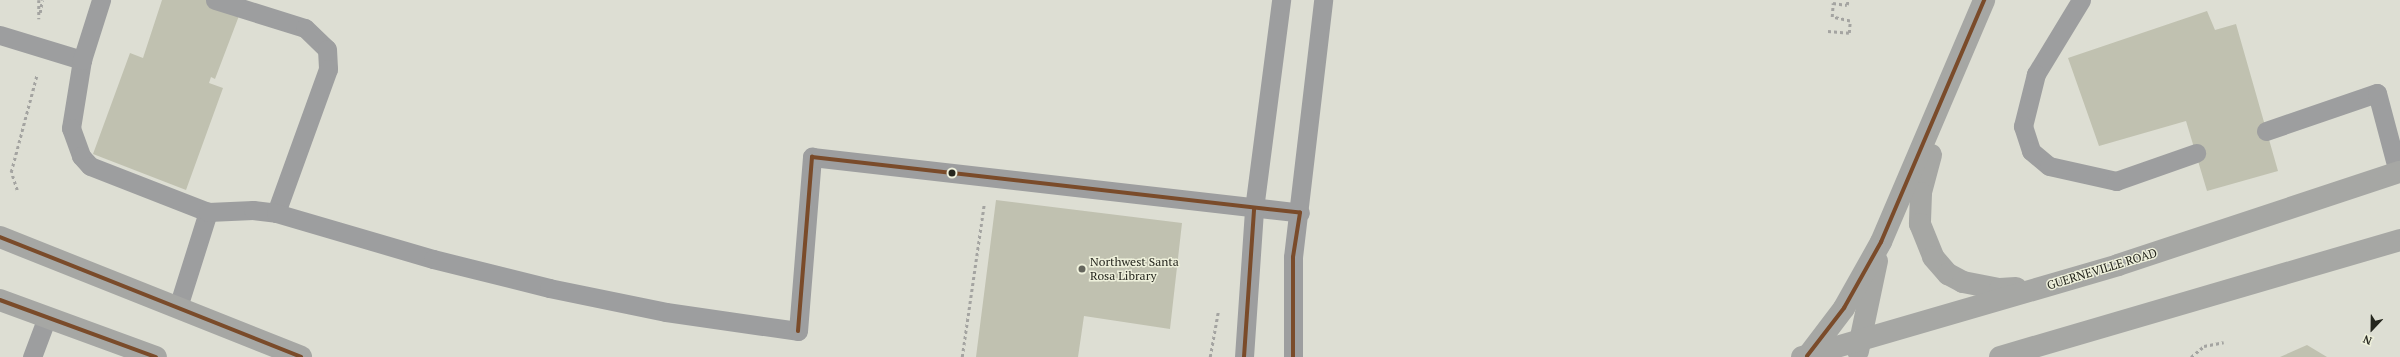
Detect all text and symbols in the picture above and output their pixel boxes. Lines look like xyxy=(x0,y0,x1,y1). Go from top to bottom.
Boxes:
unlabelled marker xyxy=(947,168,957,178)
street label: GUERNEVILLE ROAD xyxy=(2045,245,2159,293)
place label: Northwest Santa Rosa Library xyxy=(1090,255,1179,283)
marker: Northwest Santa Rosa Library xyxy=(1077,264,1087,274)
north arrow xyxy=(2352,309,2392,349)
text: N xyxy=(2361,332,2374,348)

